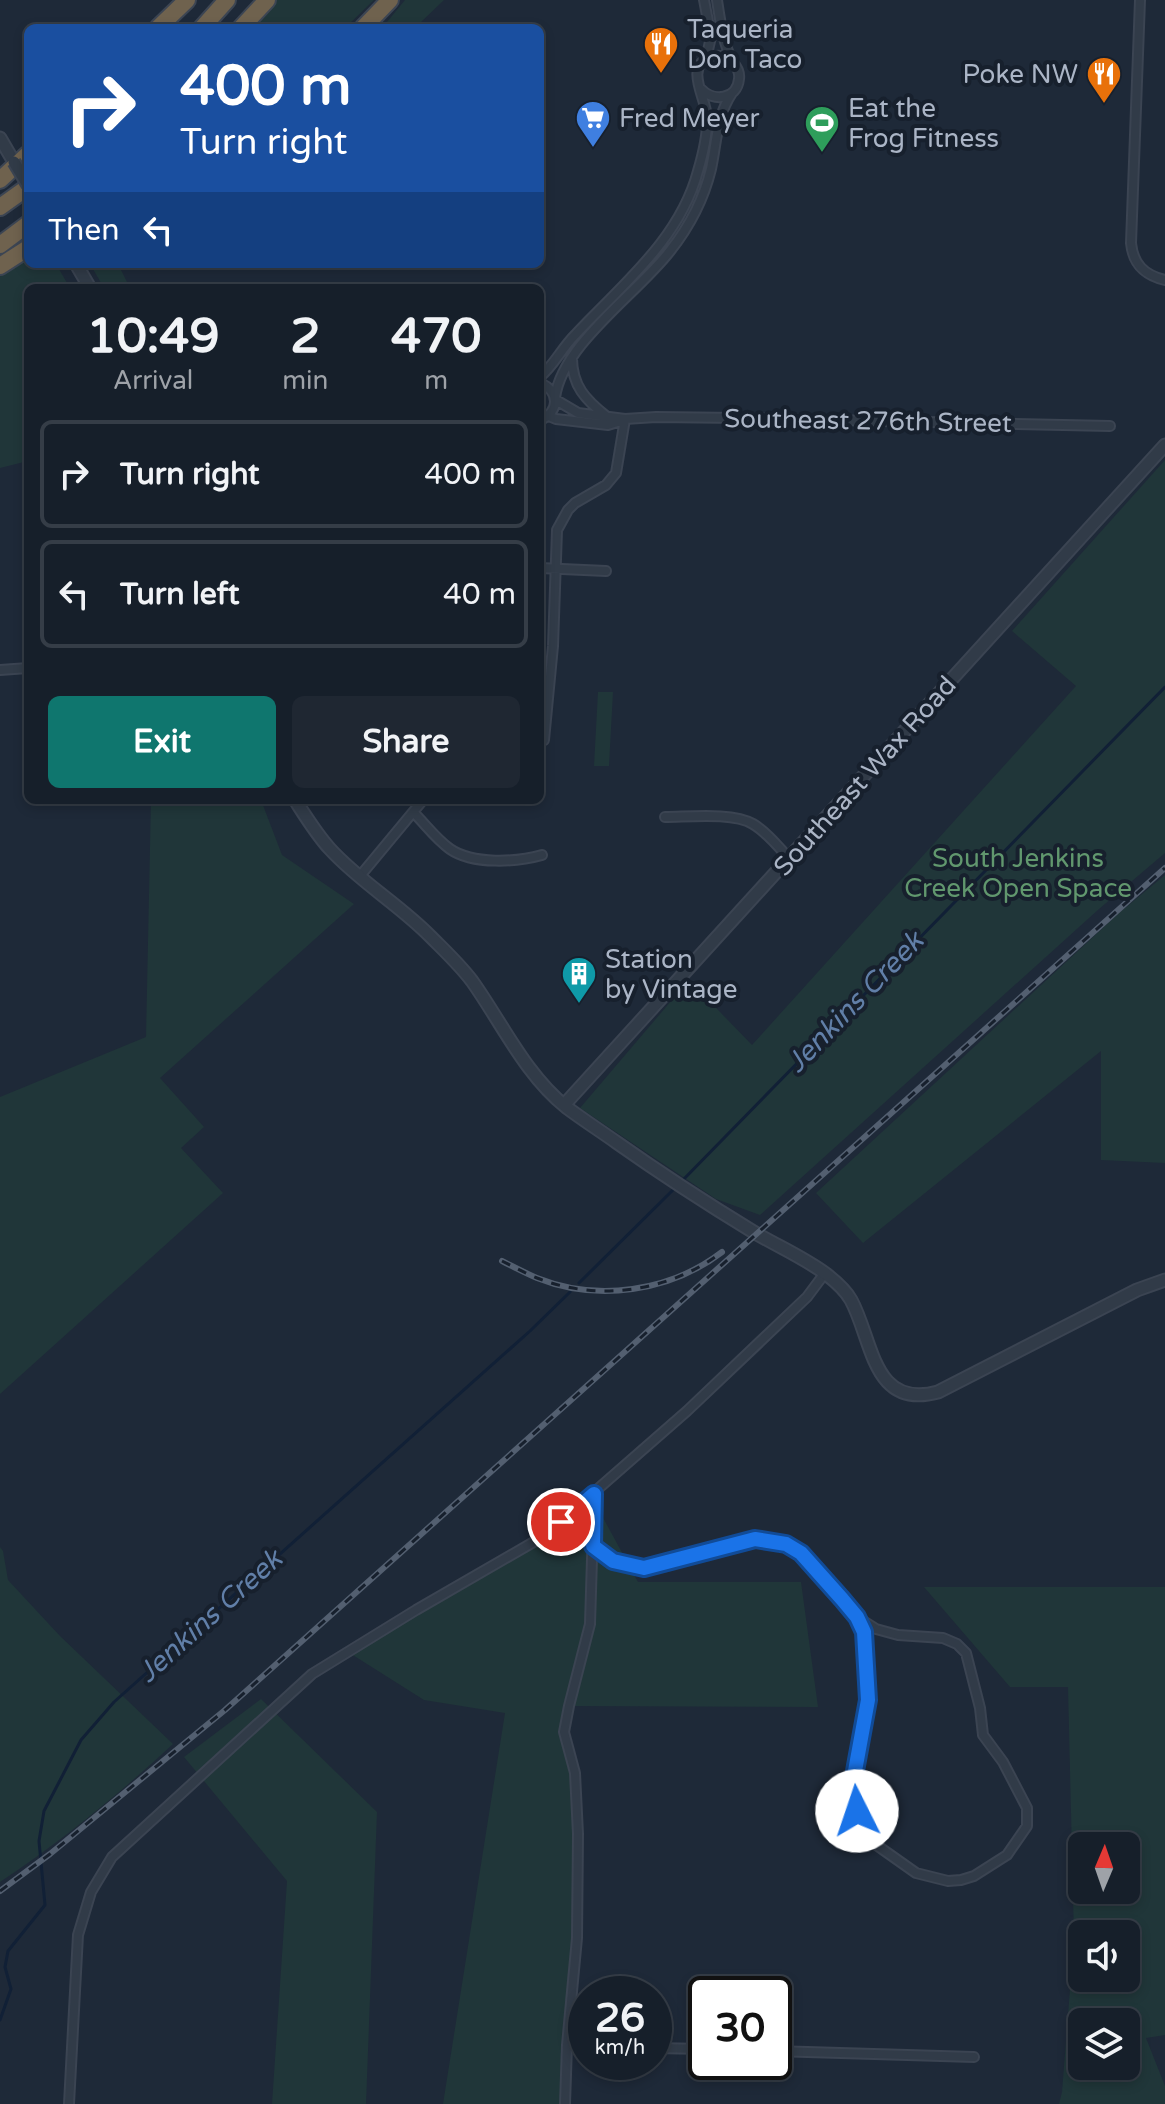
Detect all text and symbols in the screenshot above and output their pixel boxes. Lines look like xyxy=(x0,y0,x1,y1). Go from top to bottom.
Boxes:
place label: Taqueria Don Taco xyxy=(687,14,802,75)
restaurant icon: Taqueria Don Taco xyxy=(642,25,680,75)
text: 400 m xyxy=(180,53,351,120)
restaurant icon: Poke NW xyxy=(1085,55,1123,105)
icon: right xyxy=(48,56,152,160)
place label: Poke NW xyxy=(963,59,1078,90)
place label: Eat the Frog Fitness xyxy=(848,93,999,154)
supermarket icon: Fred Meyer xyxy=(574,99,612,149)
place label: Fred Meyer xyxy=(619,103,759,134)
sports icon: Eat the Frog Fitness xyxy=(803,104,841,154)
text: Turn right xyxy=(180,121,347,164)
icon: left xyxy=(136,208,180,252)
text: Then xyxy=(48,212,120,249)
text: 10:49 xyxy=(87,308,220,366)
text: 2 xyxy=(290,308,320,366)
text: 470 xyxy=(391,308,481,366)
text: Arrival xyxy=(113,365,193,396)
text: min xyxy=(282,365,328,396)
text: m xyxy=(424,365,448,396)
street label: Southeast 276th Street xyxy=(724,403,1012,439)
icon: right xyxy=(52,452,96,496)
text: Turn right xyxy=(120,456,260,493)
text: 400 m xyxy=(424,456,516,493)
icon: left xyxy=(52,572,96,616)
text: Turn left xyxy=(120,576,239,613)
text: 40 m xyxy=(443,576,516,613)
street label: Southeast Wax Road xyxy=(767,670,963,882)
button: Exit xyxy=(48,696,276,788)
button: Share xyxy=(292,696,520,788)
park label: South Jenkins Creek Open Space xyxy=(904,843,1132,904)
water label: Jenkins Creek xyxy=(779,923,932,1079)
place label: Station by Vintage xyxy=(605,944,737,1005)
building icon: Station by Vintage xyxy=(560,955,598,1005)
pin xyxy=(527,1488,595,1556)
icon: arrive xyxy=(539,1500,583,1544)
water label: Jenkins Creek xyxy=(131,1541,290,1690)
position arrow xyxy=(815,1769,899,1853)
north arrow xyxy=(1068,1832,1140,1904)
map controls xyxy=(1068,1832,1140,2080)
button: sound xyxy=(1068,1920,1140,1992)
speed limit sign: 30 xyxy=(688,1976,792,2080)
text: 26 xyxy=(595,1994,645,2042)
button: layers xyxy=(1068,2008,1140,2080)
text: km/h xyxy=(595,2036,645,2060)

